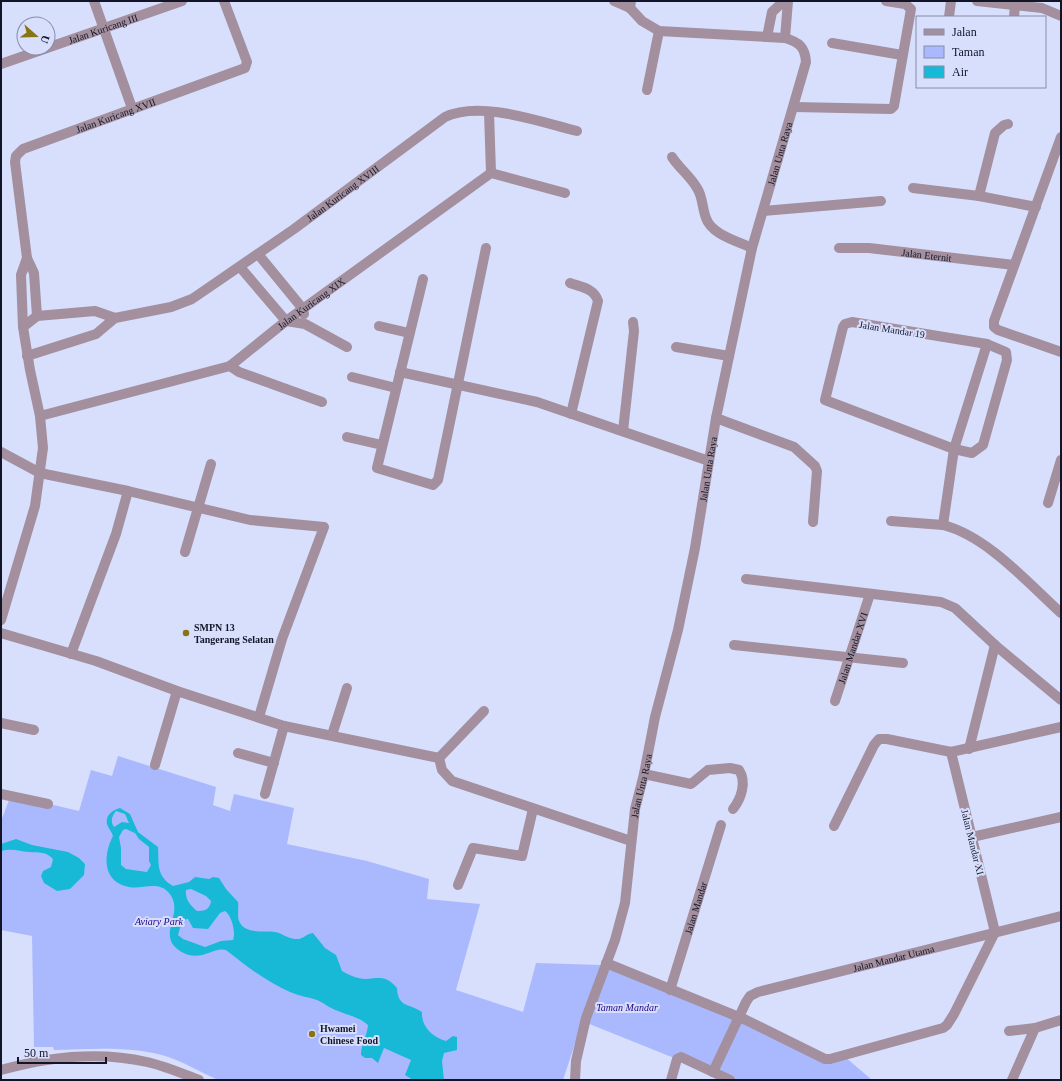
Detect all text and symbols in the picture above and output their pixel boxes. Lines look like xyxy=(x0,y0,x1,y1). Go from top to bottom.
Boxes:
street label: Jalan Kuricang III xyxy=(67,12,139,46)
north arrow xyxy=(16,16,56,56)
legend xyxy=(916,16,1046,88)
text: Jalan xyxy=(952,25,977,39)
text: U xyxy=(38,34,52,45)
text: Taman xyxy=(952,45,984,59)
text: Air xyxy=(952,65,968,79)
street label: Jalan Kuricang XVII xyxy=(74,96,157,135)
street label: Jalan Unta Raya xyxy=(765,120,794,187)
street label: Jalan Kuricang XVIII xyxy=(305,163,381,224)
street label: Jalan Eternit xyxy=(901,247,952,264)
street label: Jalan Kuricang XIX xyxy=(275,275,348,332)
street label: Jalan Mandar 19 xyxy=(858,319,926,340)
street label: Jalan Unta Raya xyxy=(698,435,719,503)
street label: Jalan Mandar XVI xyxy=(836,611,870,685)
place label: SMPN 13 Tangerang Selatan xyxy=(194,622,274,645)
marker: SMPN 13 Tangerang Selatan xyxy=(181,628,191,638)
street label: Jalan Unta Raya xyxy=(629,752,654,819)
street label: Jalan Mandar XI xyxy=(959,808,986,876)
street label: Jalan Mandar xyxy=(683,880,709,936)
park label: Aviary Park xyxy=(134,916,184,927)
street label: Jalan Mandar Utama xyxy=(852,943,936,974)
park label: Taman Mandar xyxy=(596,1002,658,1013)
place label: Hwamei Chinese Food xyxy=(320,1023,379,1046)
marker: Hwamei Chinese Food xyxy=(307,1029,317,1039)
scale bar xyxy=(18,1039,106,1065)
text: 50 m xyxy=(24,1046,49,1060)

